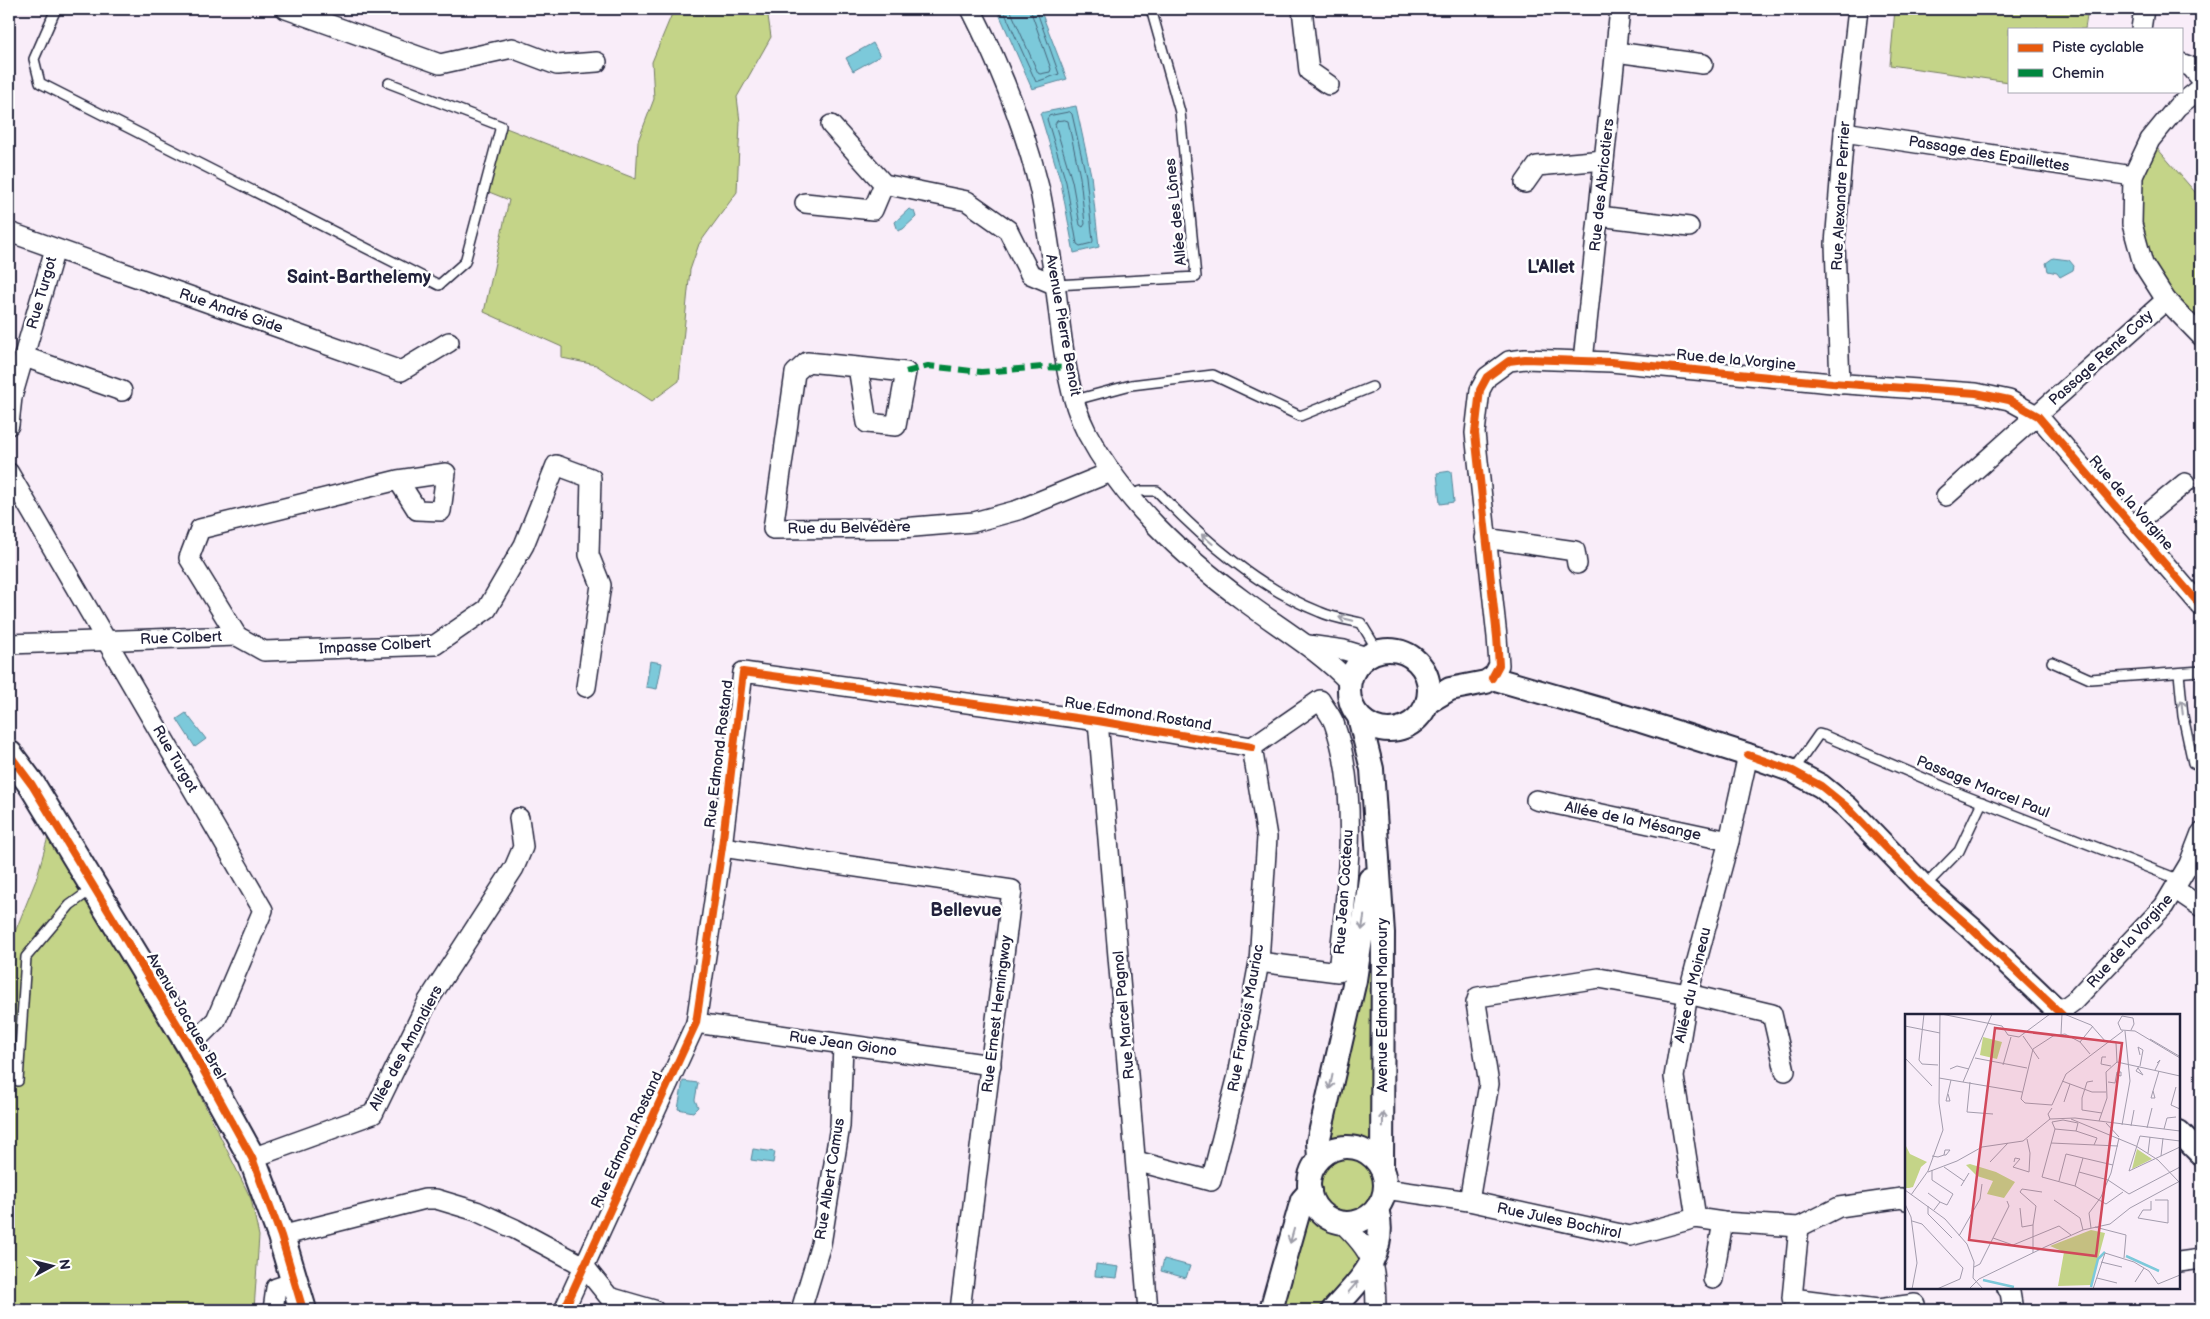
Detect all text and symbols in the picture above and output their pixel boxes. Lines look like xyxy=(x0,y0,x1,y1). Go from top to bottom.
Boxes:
legend xyxy=(2008,28,2182,92)
text: Piste cyclable xyxy=(2052,38,2144,57)
text: Chemin xyxy=(2052,64,2104,83)
street label: Rue des Abricotiers xyxy=(1586,117,1618,252)
street label: Rue Alexandre Perrier xyxy=(1828,120,1854,271)
street label: Passage des Epaillettes xyxy=(1907,132,2071,176)
street label: Allée des Lônes xyxy=(1161,157,1191,267)
street label: Avenue Pierre Benoit xyxy=(1041,252,1085,398)
street label: Rue Turgot xyxy=(23,254,62,331)
district label: L'Allet xyxy=(1527,257,1575,278)
district label: Saint-Barthelemy xyxy=(287,267,432,288)
street label: Rue André Gide xyxy=(177,284,286,338)
street label: Passage René Coty xyxy=(2045,306,2157,410)
street label: Rue de la Vorgine xyxy=(1675,345,1797,375)
street label: Rue de la Vorgine xyxy=(2084,451,2178,555)
street label: Rue du Belvédère xyxy=(787,517,911,539)
one-way arrow xyxy=(1200,533,1213,545)
one-way arrow xyxy=(1338,614,1354,623)
street label: Rue Colbert xyxy=(140,627,223,649)
street label: Impasse Colbert xyxy=(319,634,432,658)
street label: Rue Edmond Rostand xyxy=(701,679,737,829)
street label: Rue Edmond Rostand xyxy=(1063,693,1213,735)
one-way arrow xyxy=(2178,699,2187,715)
street label: Rue Turgot xyxy=(148,722,202,796)
street label: Passage Marcel Paul xyxy=(1914,752,2052,822)
street label: Allée de la Mésange xyxy=(1563,797,1703,845)
street label: Rue Jean Cocteau xyxy=(1330,829,1358,955)
street label: Rue de la Vorgine xyxy=(2083,890,2177,992)
district label: Bellevue xyxy=(930,900,1002,921)
one-way arrow xyxy=(1358,915,1368,931)
street label: Avenue Edmond Manoury xyxy=(1373,918,1392,1092)
street label: Allée du Moineau xyxy=(1670,925,1716,1045)
street label: Rue Ernest Hemingway xyxy=(978,934,1016,1094)
street label: Rue François Mauriac xyxy=(1224,943,1268,1093)
street label: Avenue Jacques Brel xyxy=(142,949,230,1083)
street label: Rue Marcel Pagnol xyxy=(1109,950,1139,1080)
street label: Allée des Amandiers xyxy=(365,982,447,1114)
inset map xyxy=(1905,1014,2180,1289)
street label: Rue Jean Giono xyxy=(788,1027,898,1061)
street label: Rue Edmond Rostand xyxy=(587,1069,667,1211)
one-way arrow xyxy=(1326,1074,1335,1090)
one-way arrow xyxy=(1378,1112,1387,1128)
street label: Rue Albert Camus xyxy=(811,1116,849,1241)
street label: Rue Jules Bochirol xyxy=(1495,1199,1623,1243)
one-way arrow xyxy=(1287,1227,1297,1243)
north arrow xyxy=(28,1242,78,1292)
text: N xyxy=(55,1258,73,1271)
one-way arrow xyxy=(1348,1281,1359,1294)

